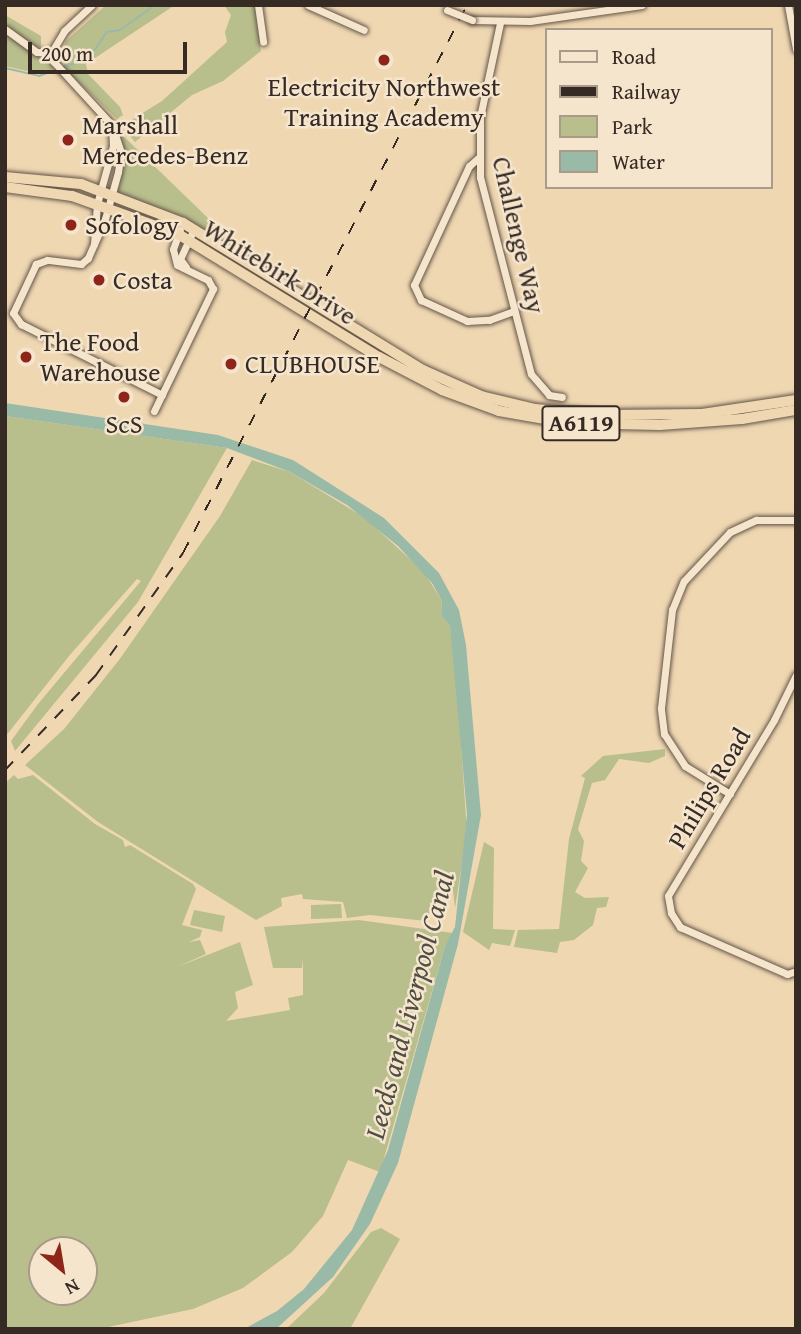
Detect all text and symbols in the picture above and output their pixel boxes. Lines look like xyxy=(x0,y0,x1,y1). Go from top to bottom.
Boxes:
scale bar xyxy=(32,28,191,72)
legend xyxy=(546,28,773,189)
text: 200 m xyxy=(41,38,93,69)
text: Road xyxy=(612,41,656,72)
marker: Electricity Northwest Training Academy xyxy=(376,52,392,68)
place label: Electricity Northwest Training Academy xyxy=(268,71,500,132)
text: Railway xyxy=(612,76,681,107)
place label: Marshall Mercedes-Benz xyxy=(82,109,248,170)
text: Park xyxy=(612,111,653,142)
marker: Marshall Mercedes-Benz xyxy=(60,132,76,148)
text: Water xyxy=(612,146,665,177)
street label: Challenge Way xyxy=(486,154,552,316)
place label: Sofology xyxy=(85,209,179,241)
street label: Whitebirk Drive xyxy=(198,213,362,331)
marker: Sofology xyxy=(63,217,79,233)
place label: Costa xyxy=(113,264,172,296)
marker: Costa xyxy=(91,272,107,288)
place label: The Food Warehouse xyxy=(40,326,160,388)
place label: CLUBHOUSE xyxy=(245,348,380,380)
marker: The Food Warehouse xyxy=(18,349,34,365)
marker: CLUBHOUSE xyxy=(223,356,239,372)
marker: ScS xyxy=(116,389,132,405)
road number: A6119 xyxy=(541,402,621,444)
place label: ScS xyxy=(106,408,142,440)
street label: Philips Road xyxy=(661,722,757,854)
water label: Leeds and Liverpool Canal xyxy=(357,868,461,1142)
north arrow xyxy=(28,1236,98,1306)
text: N xyxy=(60,1272,85,1303)

